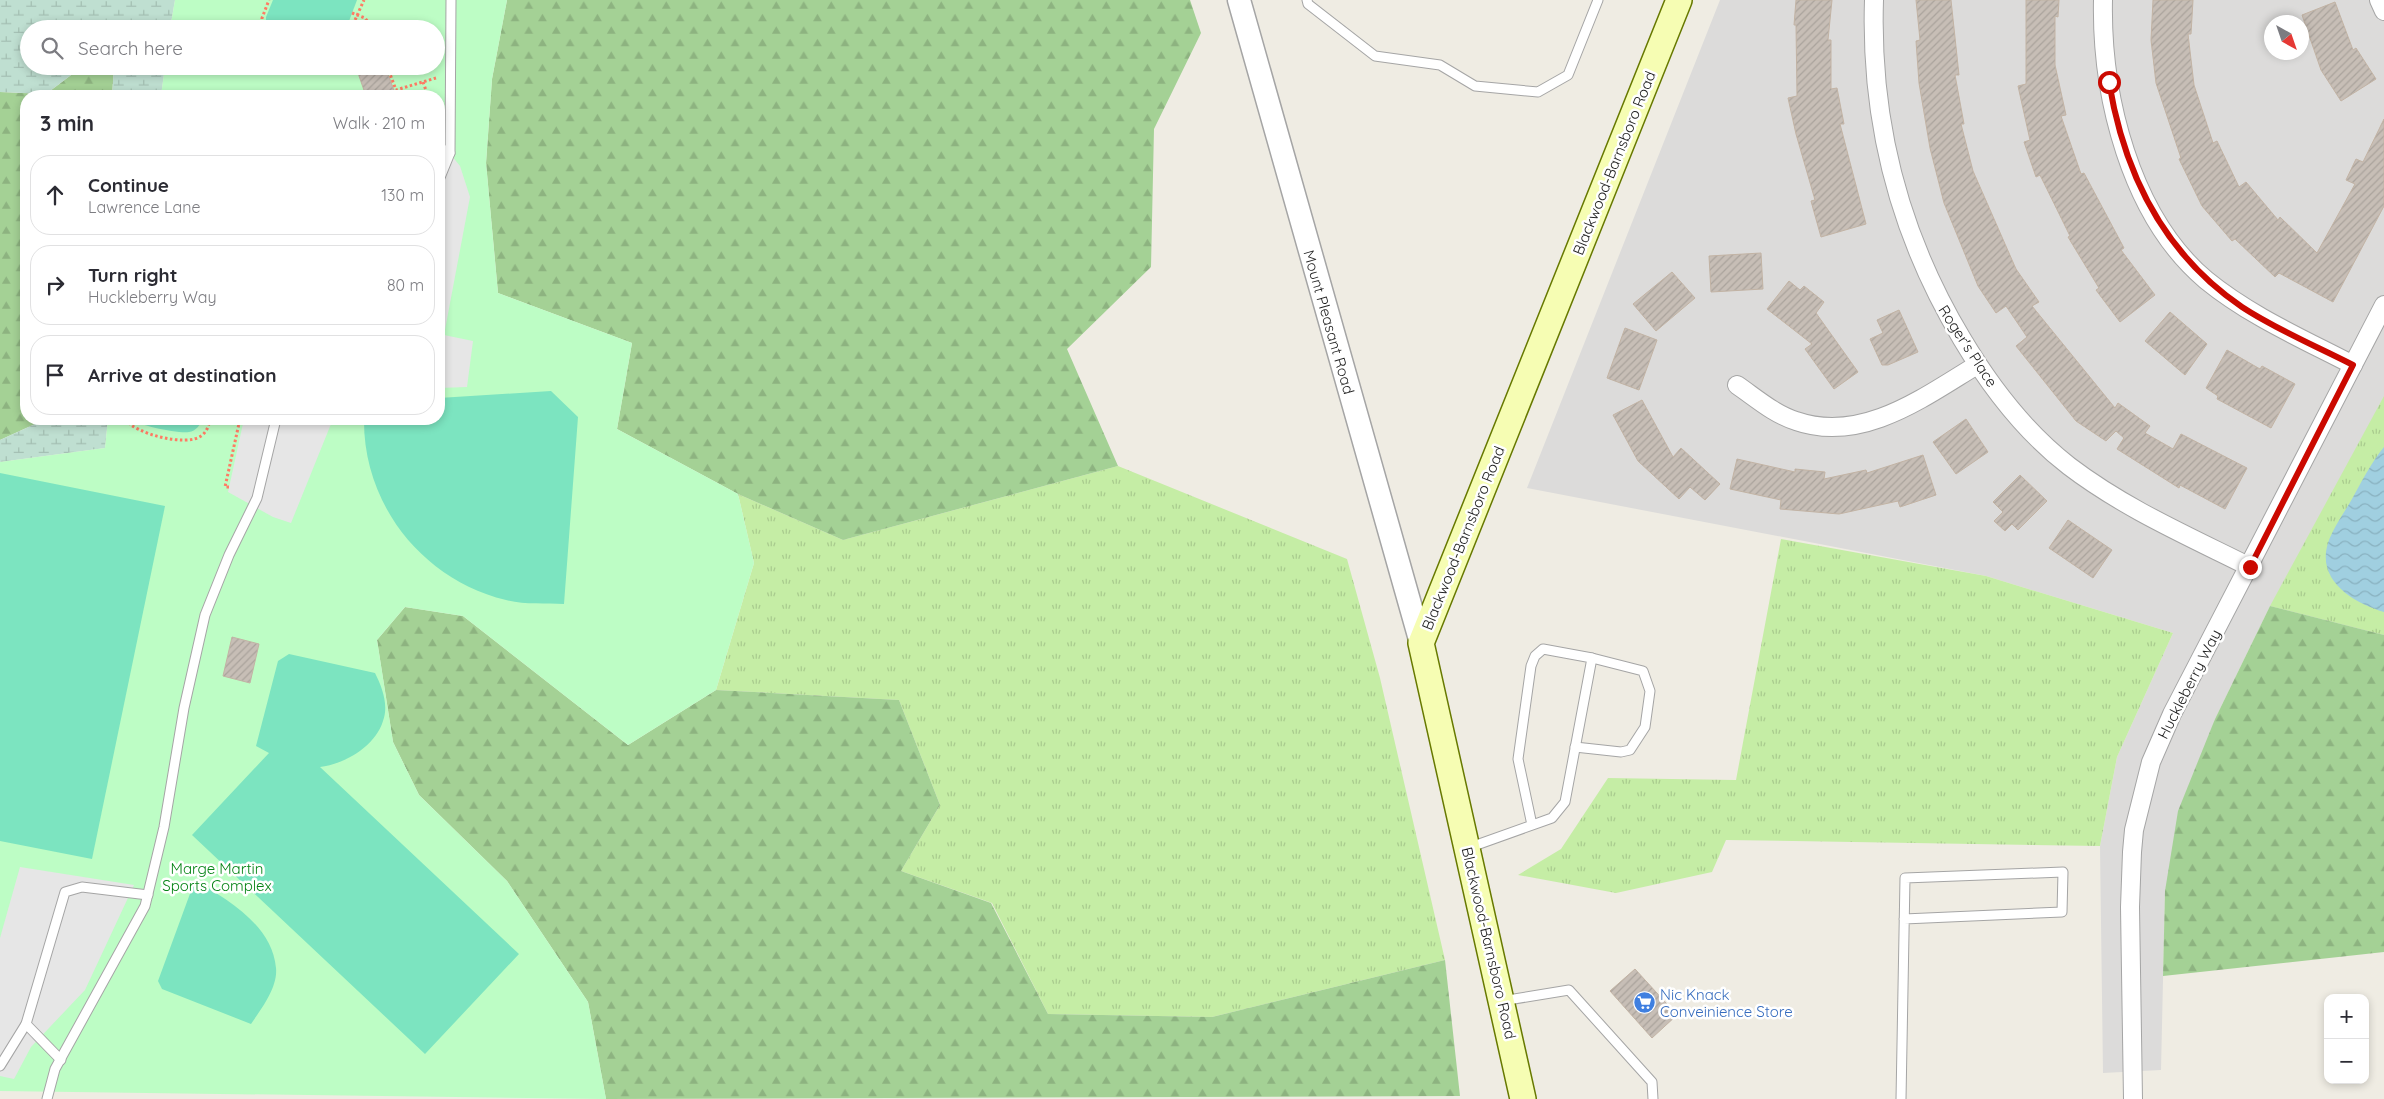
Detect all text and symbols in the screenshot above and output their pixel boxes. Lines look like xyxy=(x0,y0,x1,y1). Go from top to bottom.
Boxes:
north arrow xyxy=(2264,15,2309,60)
search box xyxy=(20,20,445,75)
icon: search xyxy=(38,34,66,62)
text: Search here xyxy=(78,36,183,60)
street label: Blackwood-Barnsboro Road xyxy=(1568,68,1660,258)
route start xyxy=(2098,71,2121,94)
text: 3 min xyxy=(40,110,94,136)
text: Walk · 210 m xyxy=(333,113,425,133)
text: Continue xyxy=(88,173,169,197)
icon: ahead xyxy=(41,181,69,209)
text: 130 m xyxy=(381,185,424,205)
text: Lawrence Lane xyxy=(88,197,200,217)
street label: Mount Pleasant Road xyxy=(1299,248,1359,396)
text: Turn right xyxy=(88,263,177,287)
icon: right xyxy=(41,271,69,299)
text: 80 m xyxy=(387,275,424,295)
text: Huckleberry Way xyxy=(88,287,217,307)
street label: Roger's Place xyxy=(1934,301,2002,391)
icon: arrive xyxy=(41,361,69,389)
text: Arrive at destination xyxy=(88,363,277,387)
street label: Blackwood-Barnsboro Road xyxy=(1417,443,1509,633)
route end xyxy=(2239,556,2262,579)
street label: Huckleberry Way xyxy=(2153,626,2225,742)
street label: Blackwood-Barnsboro Road xyxy=(1458,845,1520,1041)
park label: Marge Martin Sports Complex xyxy=(162,859,272,895)
place label: Nic Knack Conveinience Store xyxy=(1660,985,1793,1021)
supermarket icon: Nic Knack Conveinience Store xyxy=(1632,991,1656,1015)
map controls xyxy=(2324,994,2369,1084)
button: + xyxy=(2324,994,2369,1039)
button: − xyxy=(2324,1039,2369,1084)

